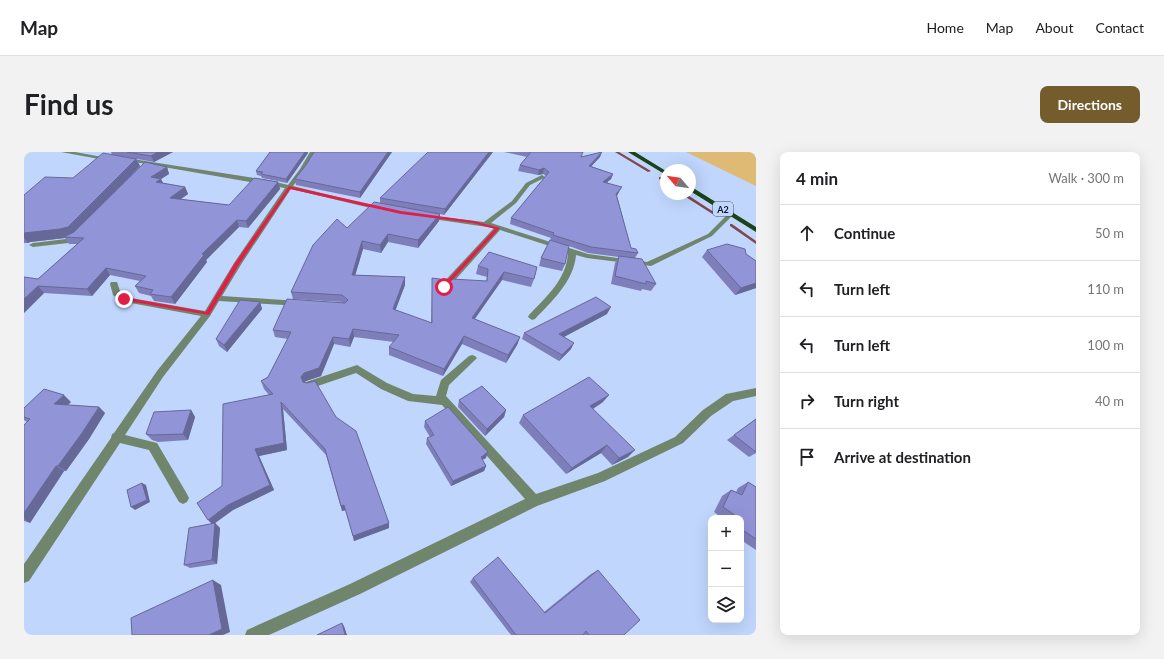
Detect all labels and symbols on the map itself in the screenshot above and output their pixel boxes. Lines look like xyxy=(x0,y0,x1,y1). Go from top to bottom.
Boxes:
north arrow xyxy=(660,164,696,200)
road number: A2 xyxy=(713,202,733,216)
route start xyxy=(435,278,453,296)
route end xyxy=(115,290,133,308)

